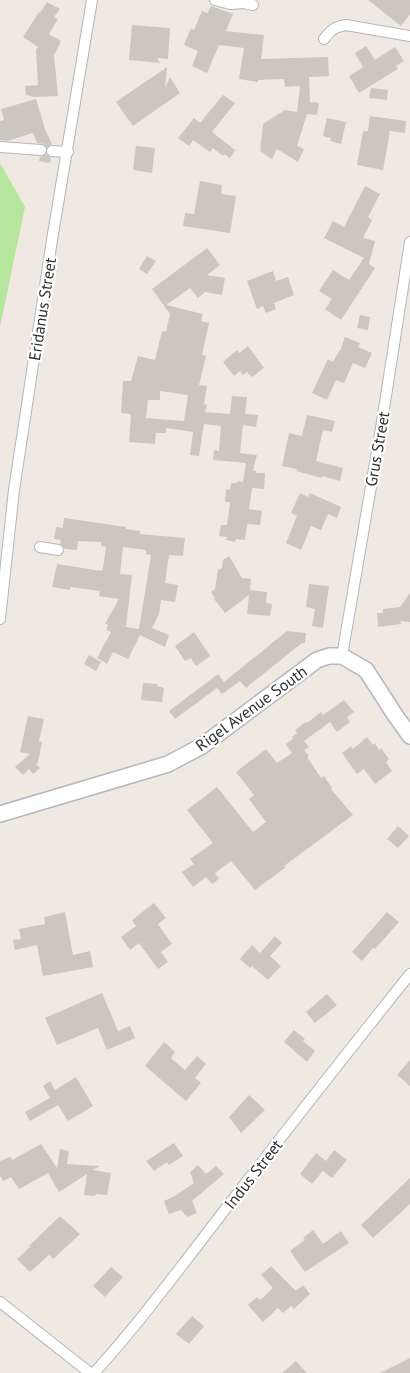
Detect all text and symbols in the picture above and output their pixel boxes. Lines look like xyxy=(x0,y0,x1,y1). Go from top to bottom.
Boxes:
street label: Eridanus Street xyxy=(24,255,60,362)
street label: Grus Street xyxy=(361,409,394,488)
street label: Rigel Avenue South xyxy=(191,661,311,755)
street label: Indus Street xyxy=(220,1135,287,1213)

